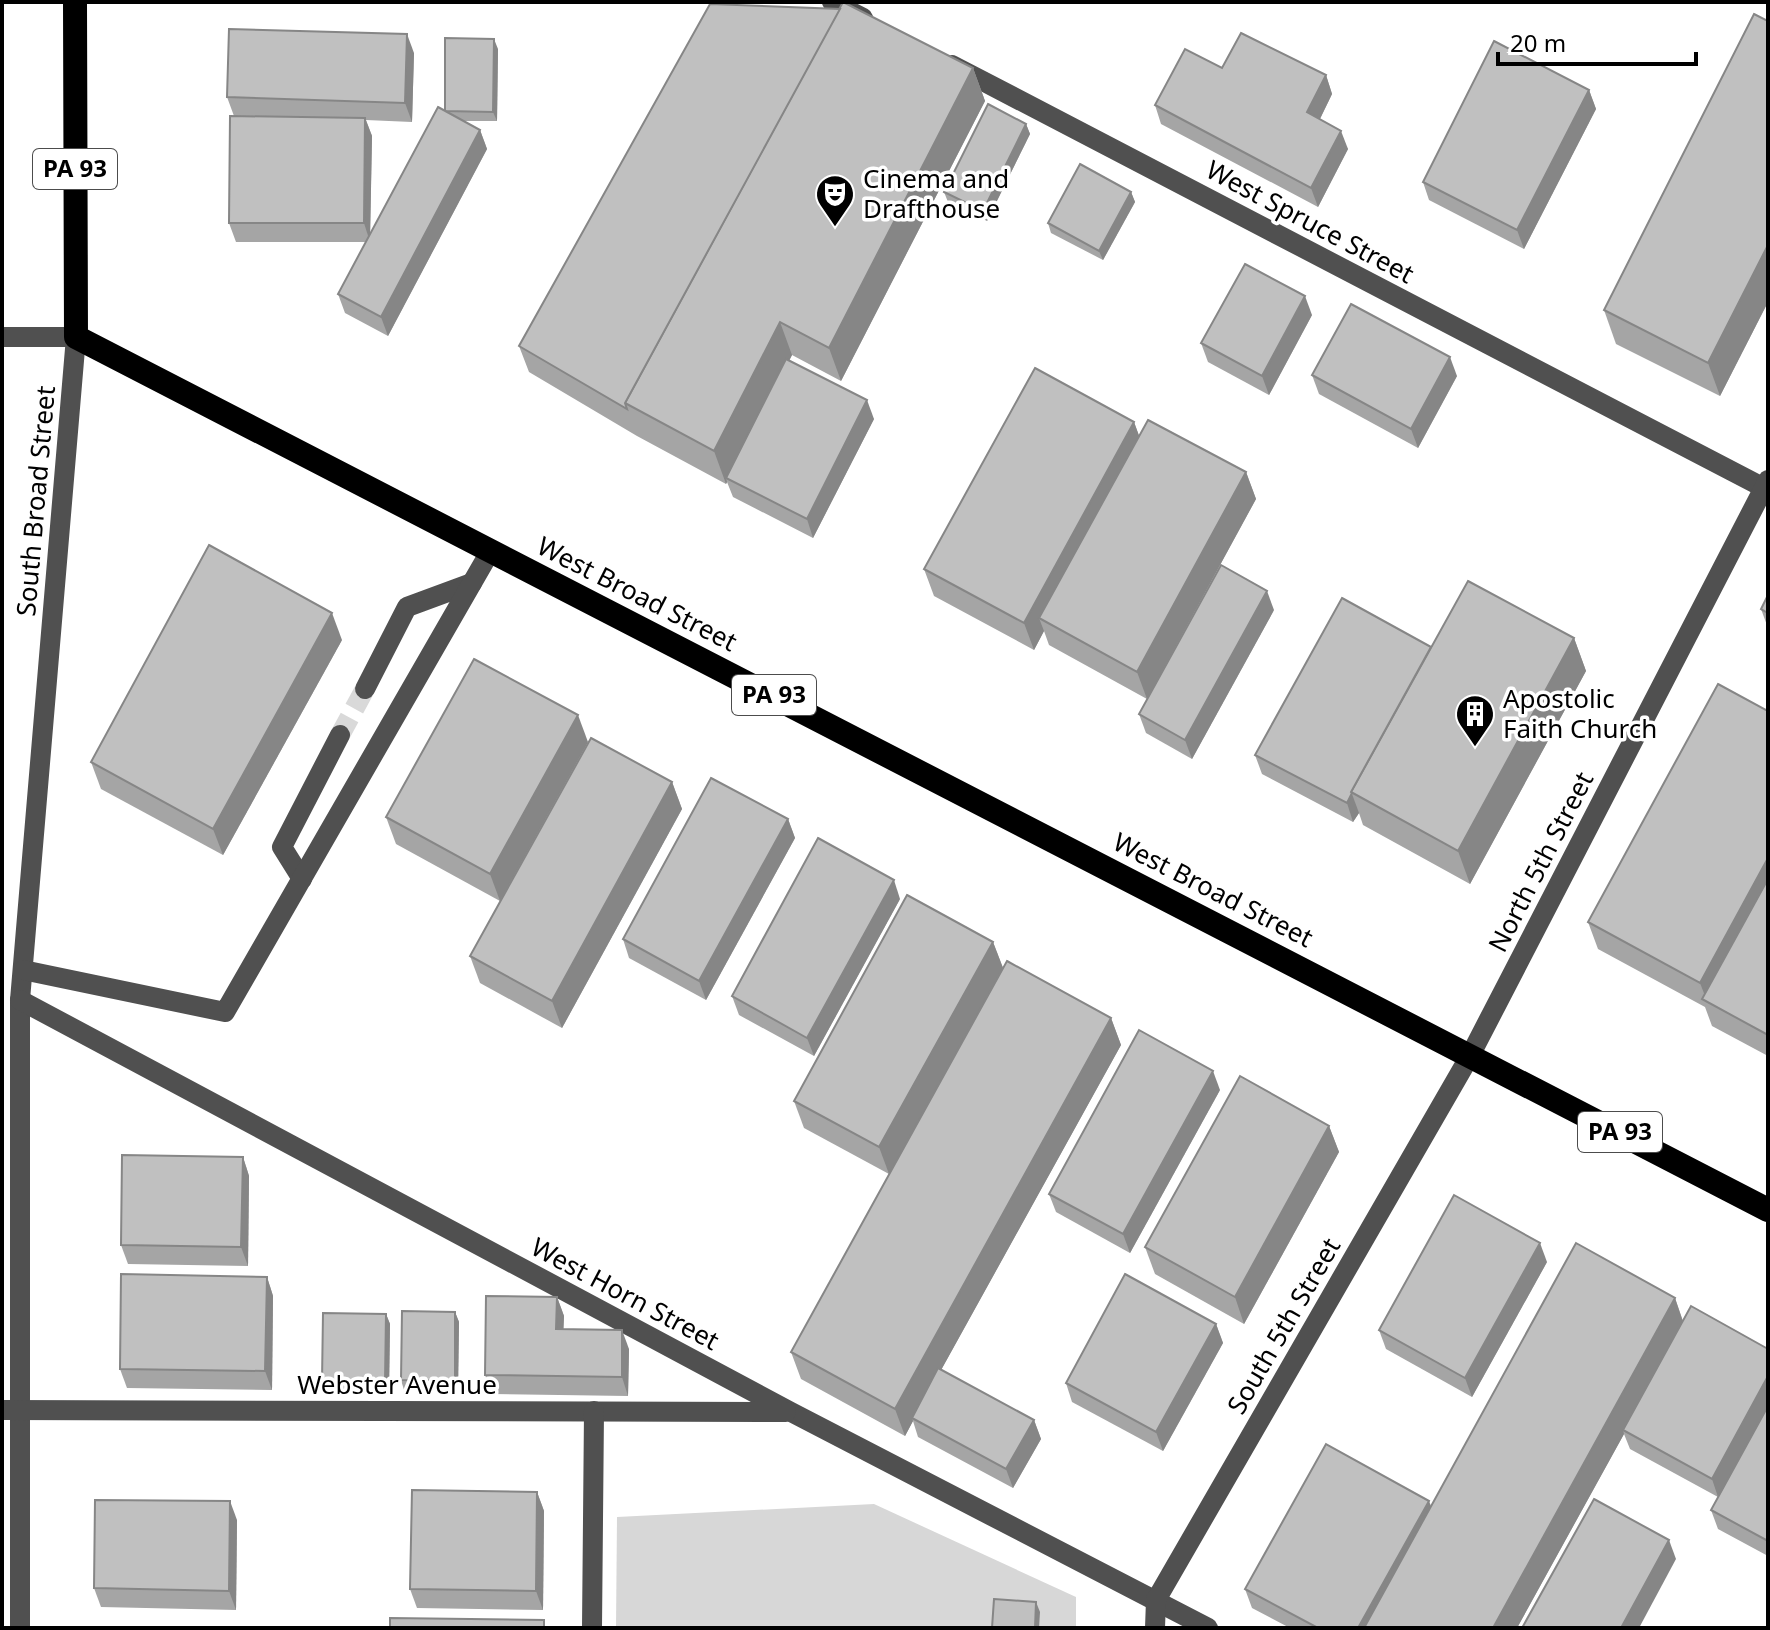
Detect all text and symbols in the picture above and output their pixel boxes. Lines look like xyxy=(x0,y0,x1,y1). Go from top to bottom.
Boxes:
scale bar xyxy=(1498,16,1696,66)
text: 20 m xyxy=(1510,26,1566,59)
road number: PA 93 xyxy=(33,149,117,189)
street label: West Spruce Street xyxy=(1200,151,1421,291)
place label: Cinema and Drafthouse xyxy=(863,160,1009,226)
theatre icon: Cinema and Drafthouse xyxy=(814,173,856,228)
street label: South Broad Street xyxy=(7,384,63,618)
street label: West Broad Street xyxy=(531,527,744,659)
road number: PA 93 xyxy=(732,675,816,715)
place label: Apostolic Faith Church xyxy=(1503,680,1657,746)
building icon: Apostolic Faith Church xyxy=(1454,693,1496,748)
street label: North 5th Street xyxy=(1479,765,1601,958)
street label: West Broad Street xyxy=(1107,823,1320,955)
road number: PA 93 xyxy=(1578,1112,1662,1152)
street label: West Horn Street xyxy=(525,1228,726,1358)
street label: South 5th Street xyxy=(1218,1231,1348,1420)
street label: Webster Avenue xyxy=(297,1366,497,1402)

